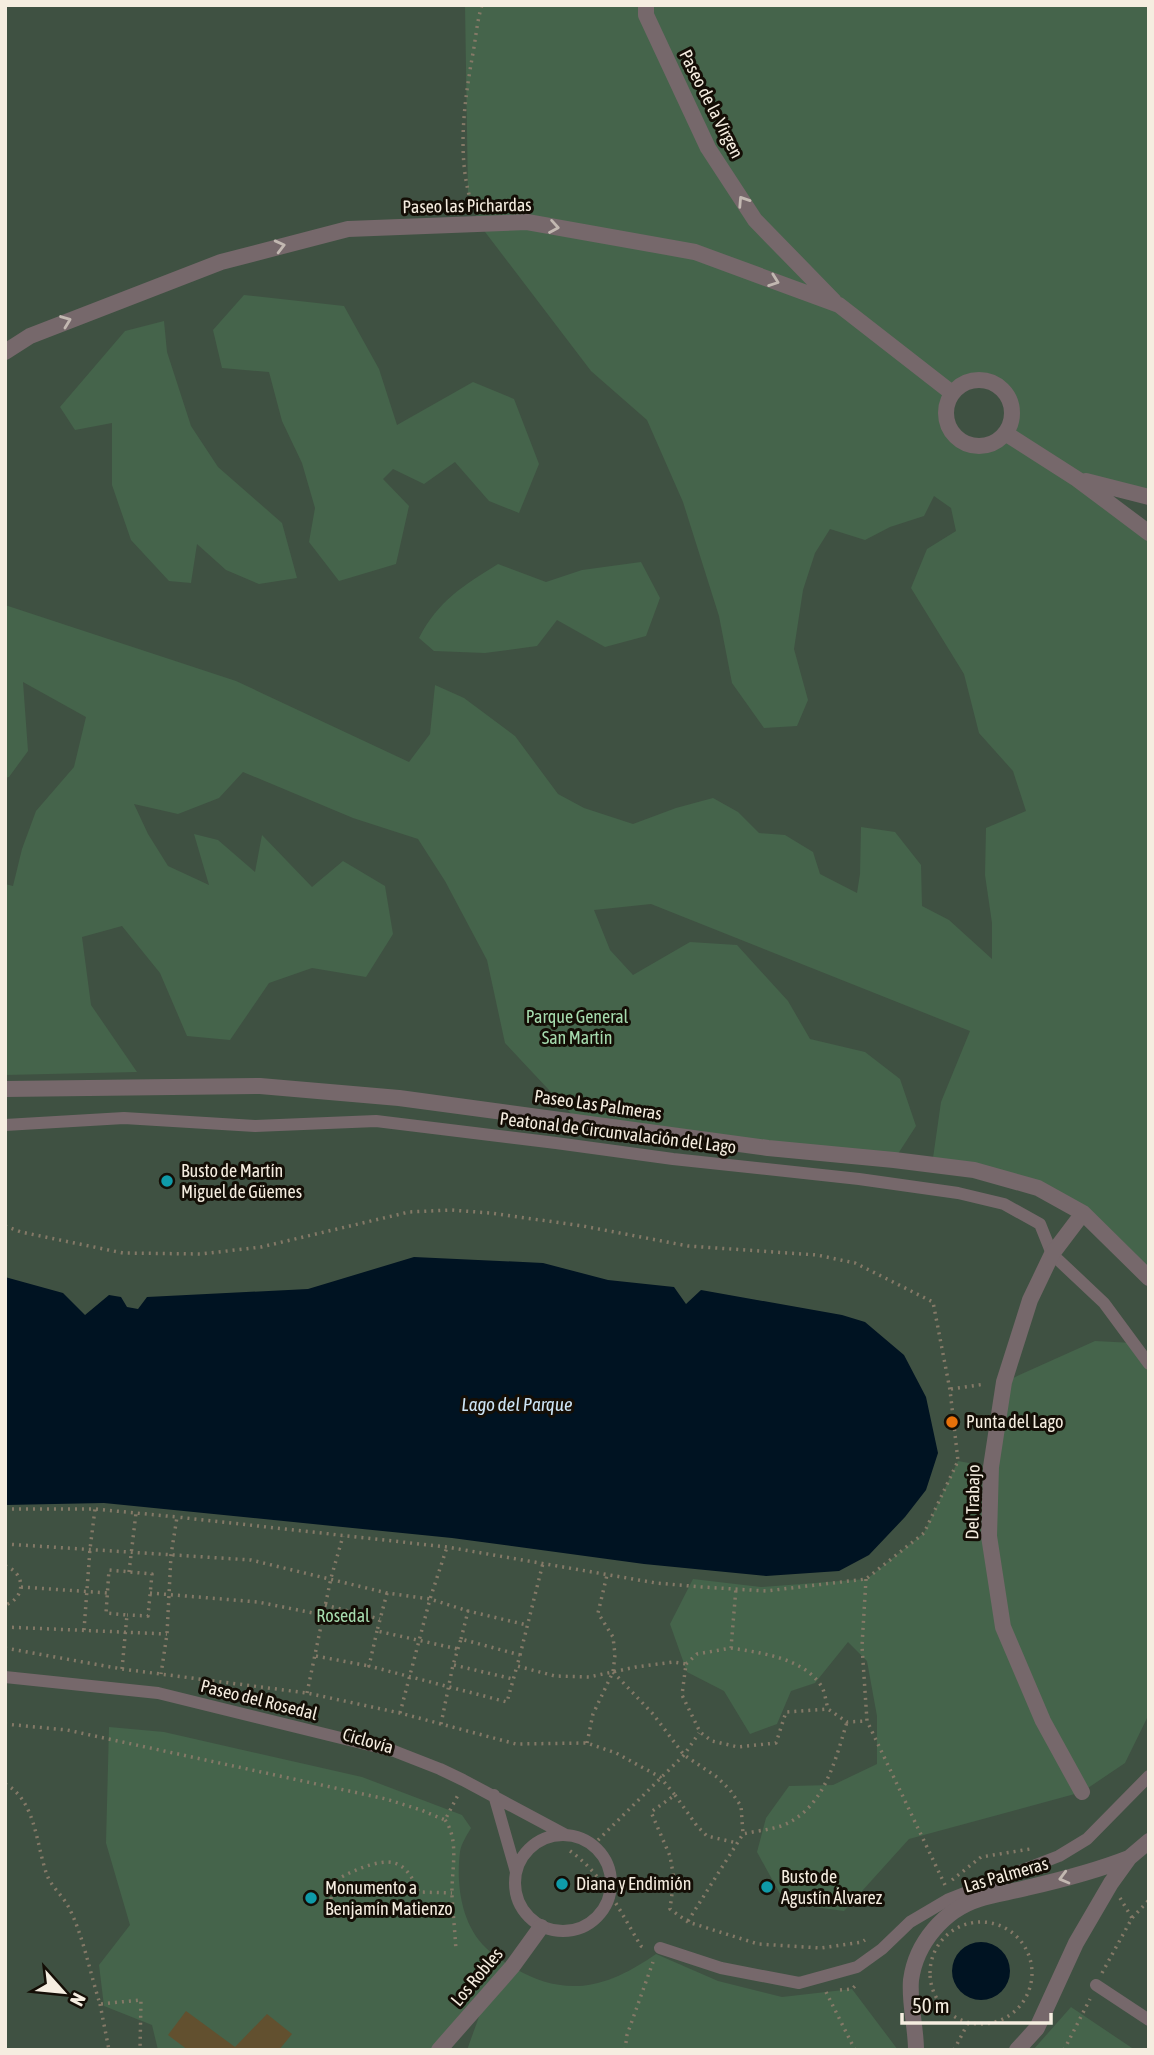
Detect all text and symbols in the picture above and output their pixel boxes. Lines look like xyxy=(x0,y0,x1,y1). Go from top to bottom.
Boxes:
street label: Paseo de la Virgen xyxy=(675,46,748,162)
street label: Paseo las Pichardas xyxy=(402,194,532,217)
one-way arrow xyxy=(738,196,751,209)
one-way arrow xyxy=(548,219,560,234)
one-way arrow xyxy=(274,240,286,254)
one-way arrow xyxy=(768,273,780,287)
one-way arrow xyxy=(59,316,71,330)
park label: Parque General San Martín xyxy=(526,1006,629,1048)
street label: Paseo Las Palmeras xyxy=(533,1085,663,1124)
street label: Peatonal de Circunvalación del Lago xyxy=(499,1108,738,1157)
place label: Busto de Martín Miguel de Güemes xyxy=(181,1160,302,1202)
marker: Busto de Martín Miguel de Güemes xyxy=(159,1173,175,1189)
water label: Lago del Parque xyxy=(461,1393,573,1415)
place label: Punta del Lago xyxy=(966,1411,1063,1432)
marker: Punta del Lago xyxy=(944,1414,960,1430)
street label: Del Trabajo xyxy=(961,1464,984,1540)
park label: Rosedal xyxy=(316,1605,370,1626)
street label: Paseo del Rosedal xyxy=(199,1675,320,1724)
street label: Ciclovía xyxy=(340,1723,396,1758)
street label: Las Palmeras xyxy=(961,1852,1050,1897)
place label: Busto de Agustín Álvarez xyxy=(781,1866,883,1908)
one-way arrow xyxy=(1058,1870,1070,1885)
place label: Diana y Endimión xyxy=(576,1873,691,1894)
marker: Diana y Endimión xyxy=(554,1876,570,1892)
place label: Monumento a Benjamín Matienzo xyxy=(325,1877,453,1919)
marker: Busto de Agustín Álvarez xyxy=(759,1879,775,1895)
marker: Monumento a Benjamín Matienzo xyxy=(303,1890,319,1906)
street label: Los Robles xyxy=(446,1943,507,2010)
north arrow xyxy=(28,1957,98,2027)
scale bar xyxy=(902,1982,1051,2026)
text: N xyxy=(66,1990,90,2010)
text: 50 m xyxy=(912,1993,950,2017)

